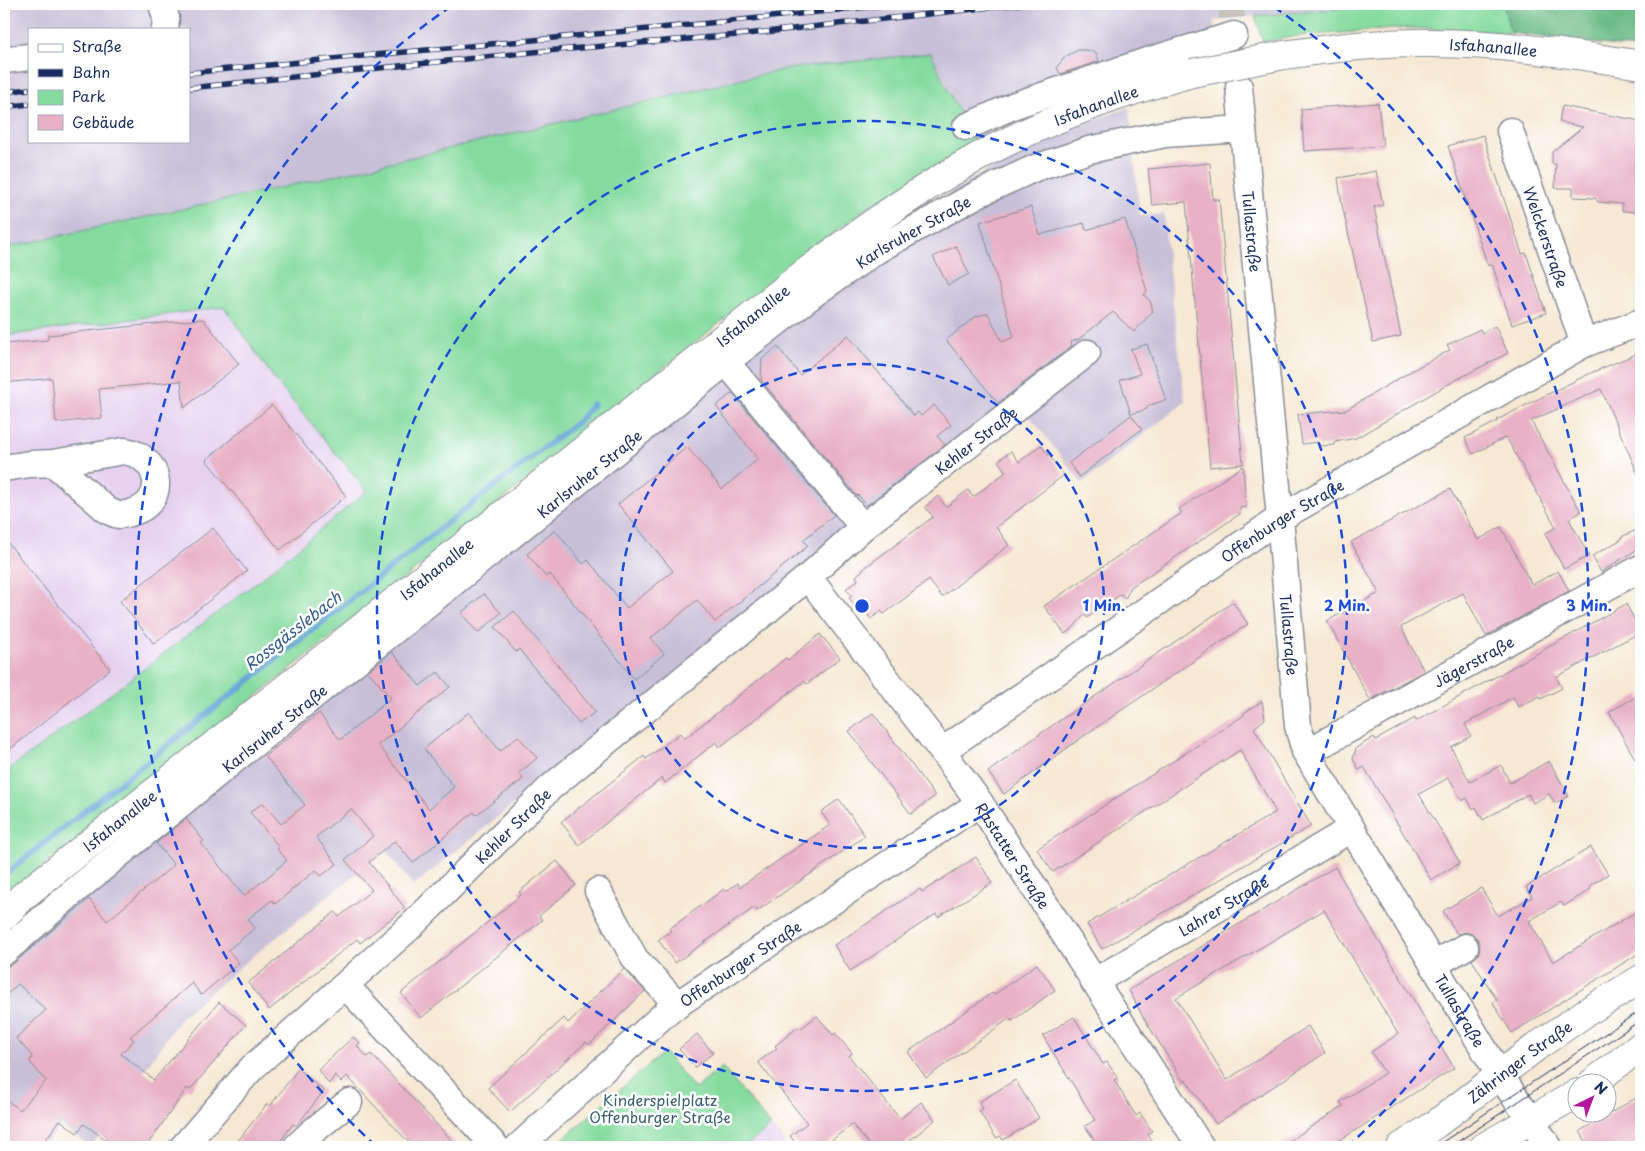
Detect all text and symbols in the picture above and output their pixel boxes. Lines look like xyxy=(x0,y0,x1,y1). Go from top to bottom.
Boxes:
legend xyxy=(28,28,190,142)
street label: Isfahanallee xyxy=(1449,32,1539,61)
text: Straße xyxy=(72,34,122,57)
text: Bahn xyxy=(72,60,110,83)
street label: Isfahanallee xyxy=(1050,78,1141,131)
text: Park xyxy=(72,84,106,107)
text: Gebäude xyxy=(72,110,134,133)
street label: Welckerstraße xyxy=(1519,183,1575,291)
street label: Karlsruher Straße xyxy=(851,189,975,273)
street label: Tullastraße xyxy=(1237,190,1268,273)
street label: Isfahanallee xyxy=(710,278,794,352)
street label: Kehler Straße xyxy=(929,400,1022,479)
street label: Karlsruher Straße xyxy=(531,423,646,523)
street label: Offenburger Straße xyxy=(1216,473,1348,567)
street label: Isfahanallee xyxy=(394,531,478,605)
water label: Rossgässlebach xyxy=(238,584,346,676)
text: 1 Min. xyxy=(1083,593,1125,616)
street label: Tullastraße xyxy=(1275,593,1305,676)
text: 2 Min. xyxy=(1324,593,1370,616)
text: 3 Min. xyxy=(1566,593,1612,616)
centre of rings xyxy=(853,597,871,615)
street label: Jägerstraße xyxy=(1429,629,1518,692)
street label: Karlsruher Straße xyxy=(216,678,331,777)
street label: Kehler Straße xyxy=(469,782,556,868)
street label: Isfahanallee xyxy=(77,784,161,857)
street label: Rastatter Straße xyxy=(971,797,1056,913)
street label: Lahrer Straße xyxy=(1173,869,1272,941)
street label: Offenburger Straße xyxy=(675,914,805,1012)
street label: Tullastraße xyxy=(1430,969,1492,1051)
street label: Zähringer Straße xyxy=(1462,1014,1576,1108)
north arrow xyxy=(1568,1074,1618,1124)
text: N xyxy=(1590,1076,1612,1099)
park label: Kinderspielplatz Offenburger Straße xyxy=(589,1088,731,1128)

